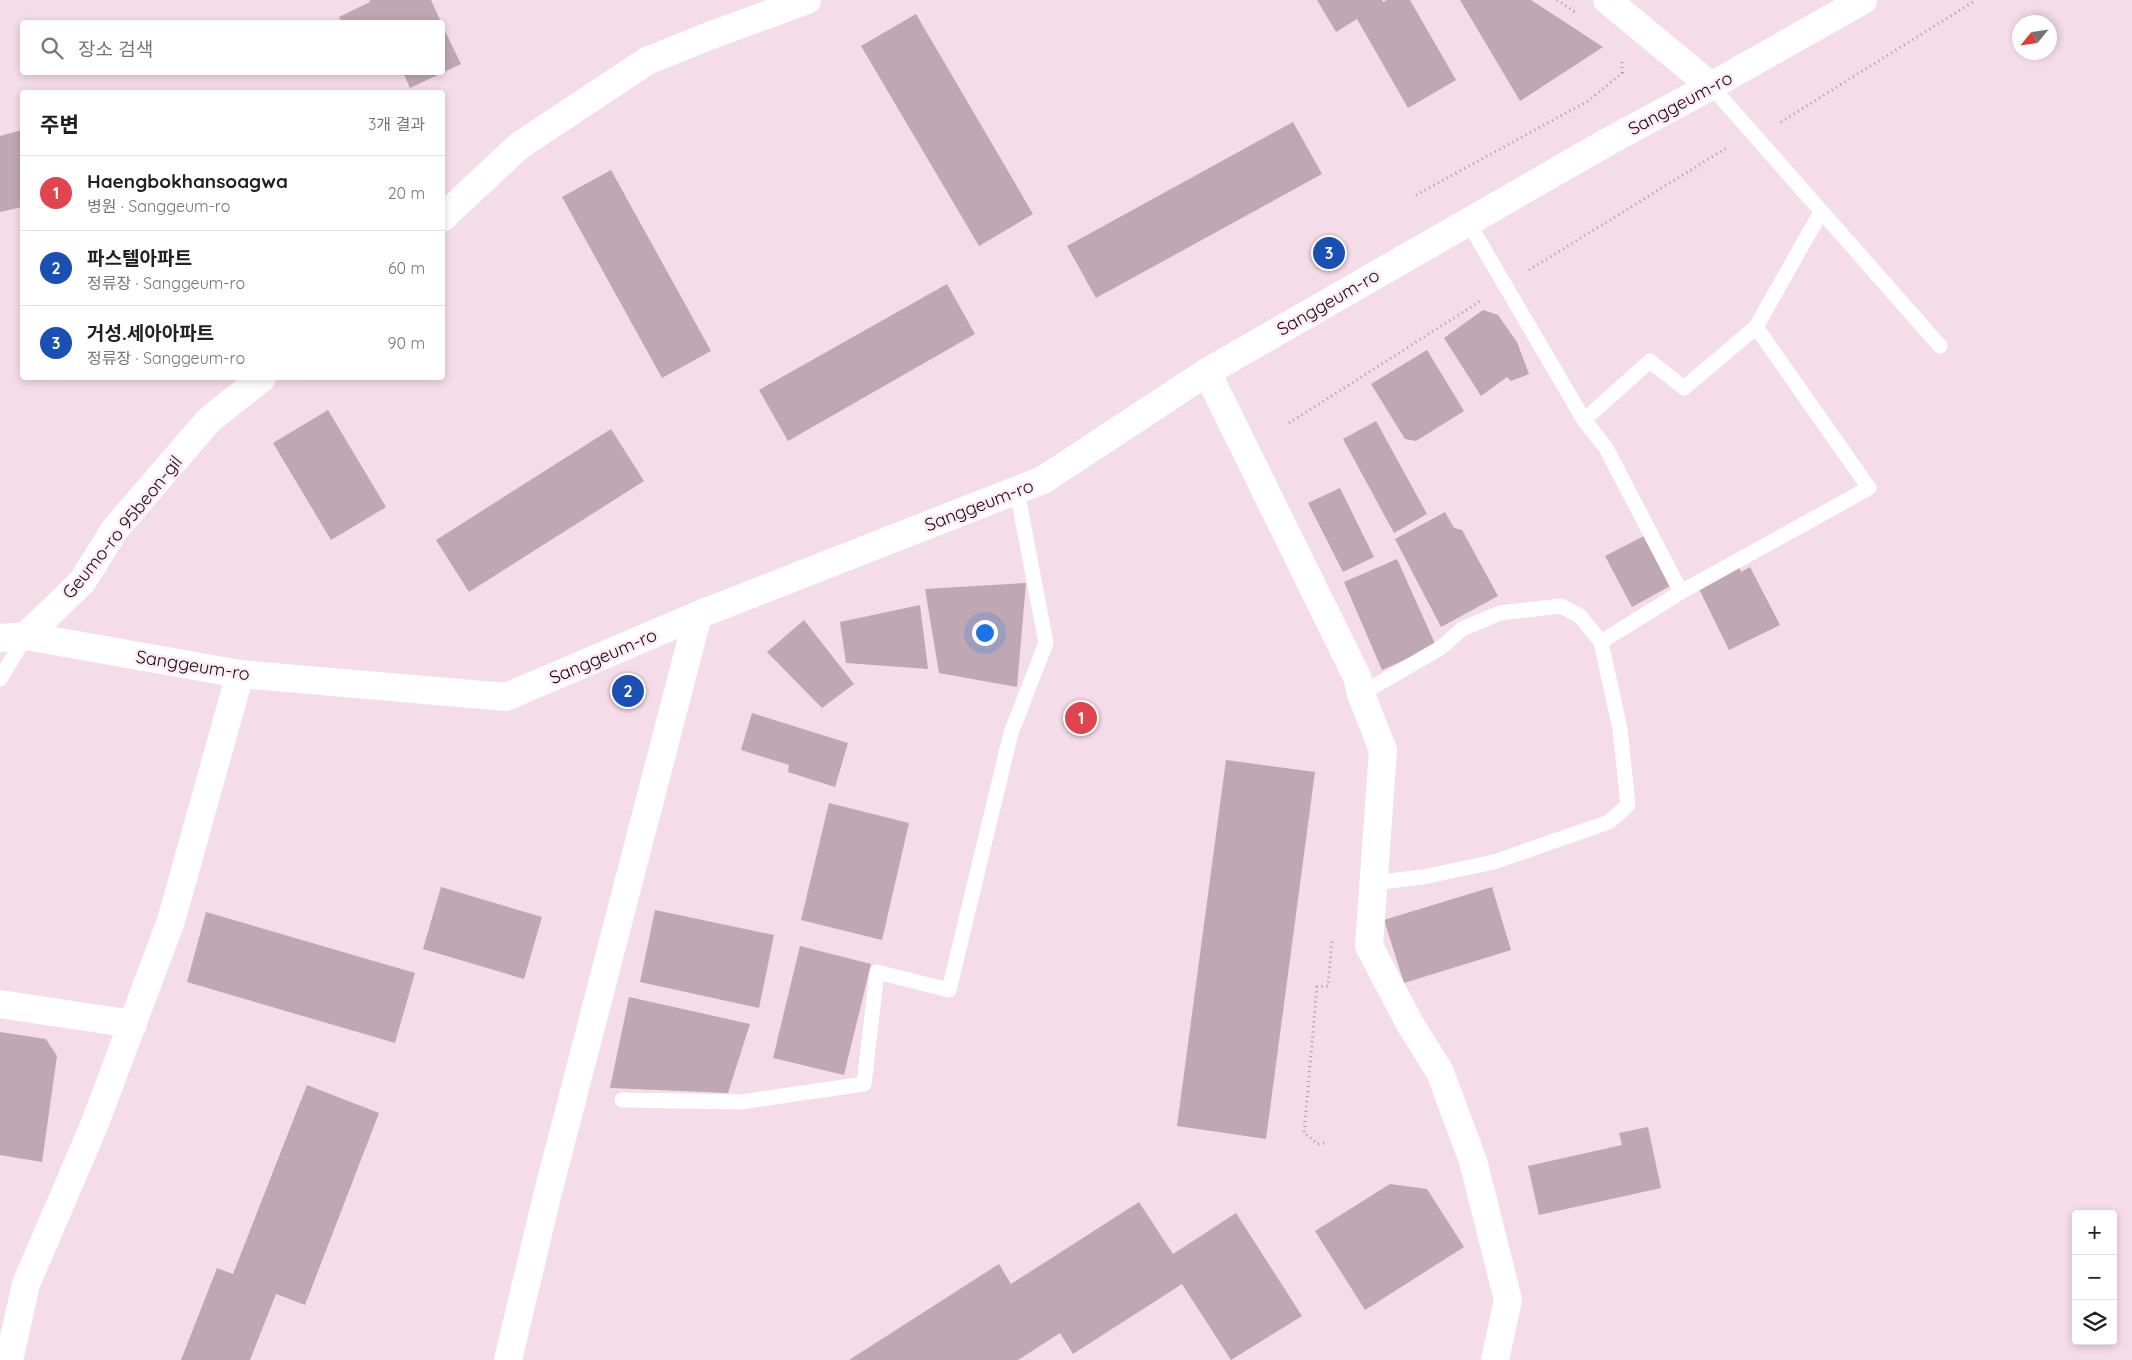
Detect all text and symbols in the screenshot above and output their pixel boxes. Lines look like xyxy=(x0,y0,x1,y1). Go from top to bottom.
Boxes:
north arrow xyxy=(2012,15,2057,60)
search box xyxy=(20,20,445,75)
icon: search xyxy=(38,34,66,62)
text: 장소 검색 xyxy=(78,37,153,61)
street label: Sanggeum-ro xyxy=(1624,66,1736,140)
text: 주변 xyxy=(40,111,79,137)
text: 3개 결과 xyxy=(368,114,425,134)
text: Haengbokhansoagwa xyxy=(87,169,288,193)
text: 1 xyxy=(53,183,59,203)
text: 20 m xyxy=(388,183,425,203)
text: 병원 · Sanggeum-ro xyxy=(87,196,230,216)
pin: 3 xyxy=(1313,234,1345,272)
text: 파스텔아파트 xyxy=(87,246,192,270)
text: 2 xyxy=(51,258,61,278)
text: 60 m xyxy=(388,258,425,278)
street label: Sanggeum-ro xyxy=(1273,263,1383,341)
text: 정류장 · Sanggeum-ro xyxy=(87,273,245,293)
text: 거성.세아아파트 xyxy=(87,321,214,345)
text: 3 xyxy=(52,333,60,353)
text: 90 m xyxy=(388,333,425,353)
text: 정류장 · Sanggeum-ro xyxy=(87,348,245,368)
street label: Geumo-ro 95beon-gil xyxy=(57,451,187,603)
street label: Sanggeum-ro xyxy=(921,474,1037,536)
your location xyxy=(972,620,998,646)
street label: Sanggeum-ro xyxy=(546,623,660,689)
street label: Sanggeum-ro xyxy=(135,645,251,685)
pin: 2 xyxy=(612,672,644,710)
pin: 1 xyxy=(1065,699,1097,737)
map controls xyxy=(2072,1210,2117,1345)
button: + xyxy=(2072,1210,2117,1255)
button: − xyxy=(2072,1255,2117,1300)
button: layers xyxy=(2072,1300,2117,1345)

